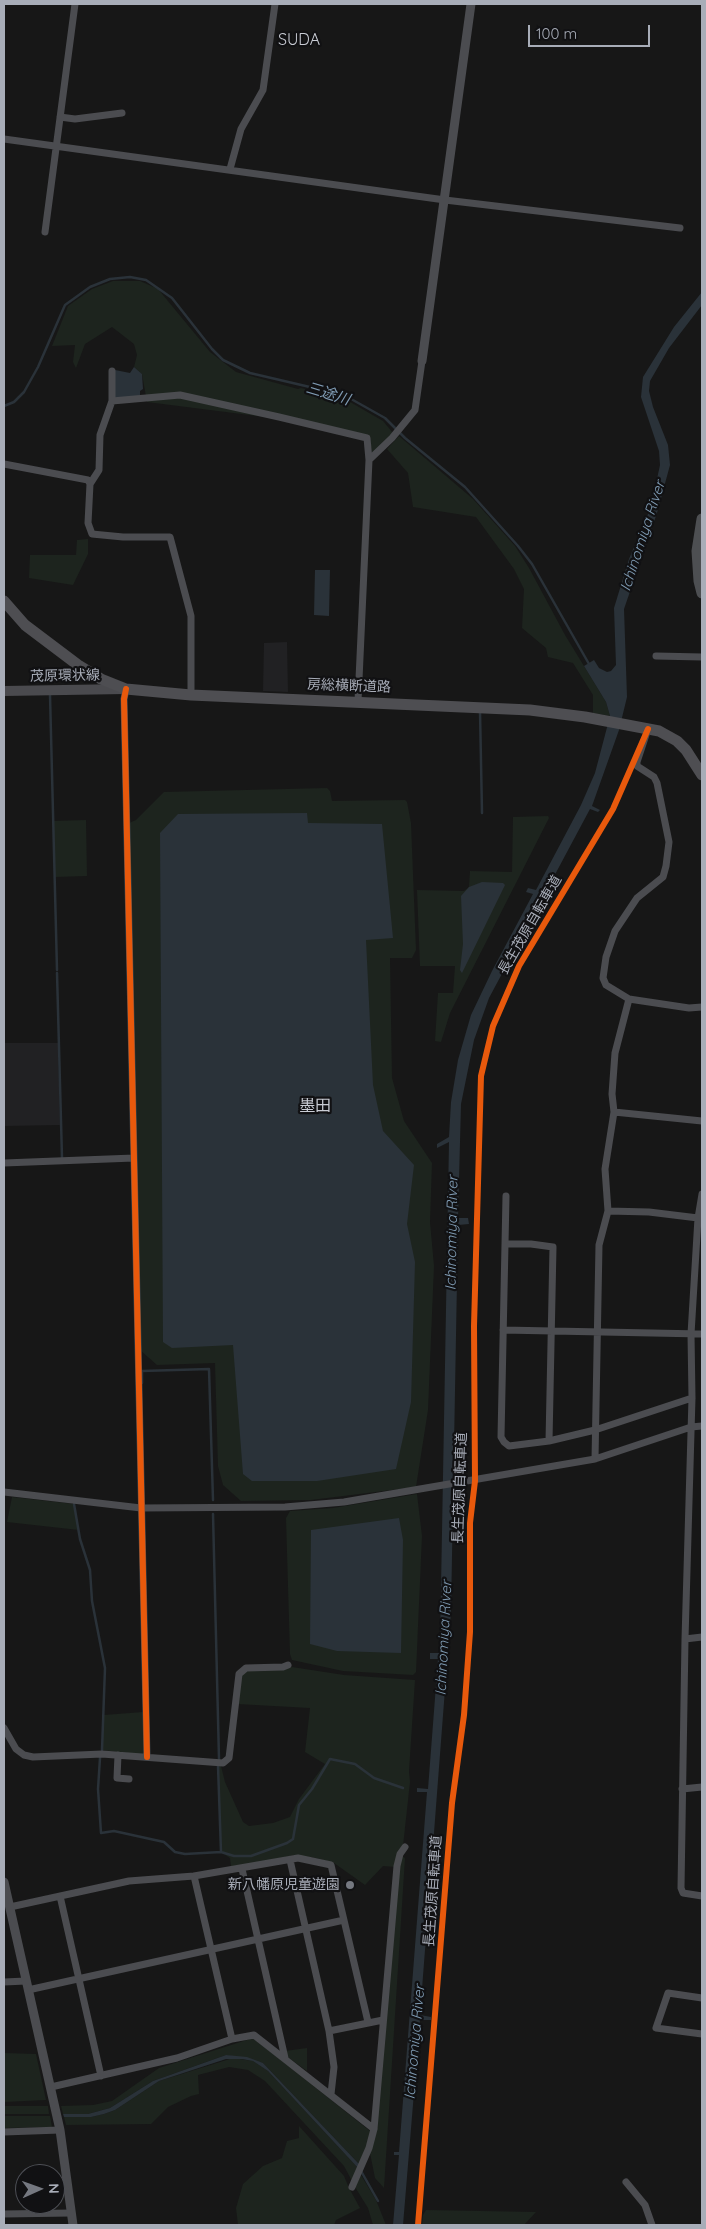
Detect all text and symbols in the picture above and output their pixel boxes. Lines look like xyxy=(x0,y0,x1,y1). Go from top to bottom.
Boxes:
scale bar xyxy=(531,15,654,47)
text: 100 m xyxy=(536,24,577,43)
district label: SUDA xyxy=(275,30,323,50)
water label: 三途川 xyxy=(304,379,352,409)
water label: Ichinomiya River xyxy=(617,479,669,593)
street label: 茂原環状線 xyxy=(30,667,100,685)
street label: 房総横断道路 xyxy=(307,676,391,696)
street label: 長生茂原自転車道 xyxy=(495,872,565,978)
district label: 墨田 xyxy=(299,1096,331,1116)
water label: Ichinomiya River xyxy=(442,1175,462,1291)
street label: 長生茂原自転車道 xyxy=(450,1432,470,1544)
water label: Ichinomiya River xyxy=(432,1580,456,1696)
street label: 長生茂原自転車道 xyxy=(421,1835,445,1947)
place label: 新八幡原児童遊園 xyxy=(228,1877,340,1893)
marker: 新八幡原児童遊園 xyxy=(344,1879,356,1891)
water label: Ichinomiya River xyxy=(401,1984,429,2100)
north arrow xyxy=(15,2164,65,2214)
text: N xyxy=(45,2183,63,2194)

